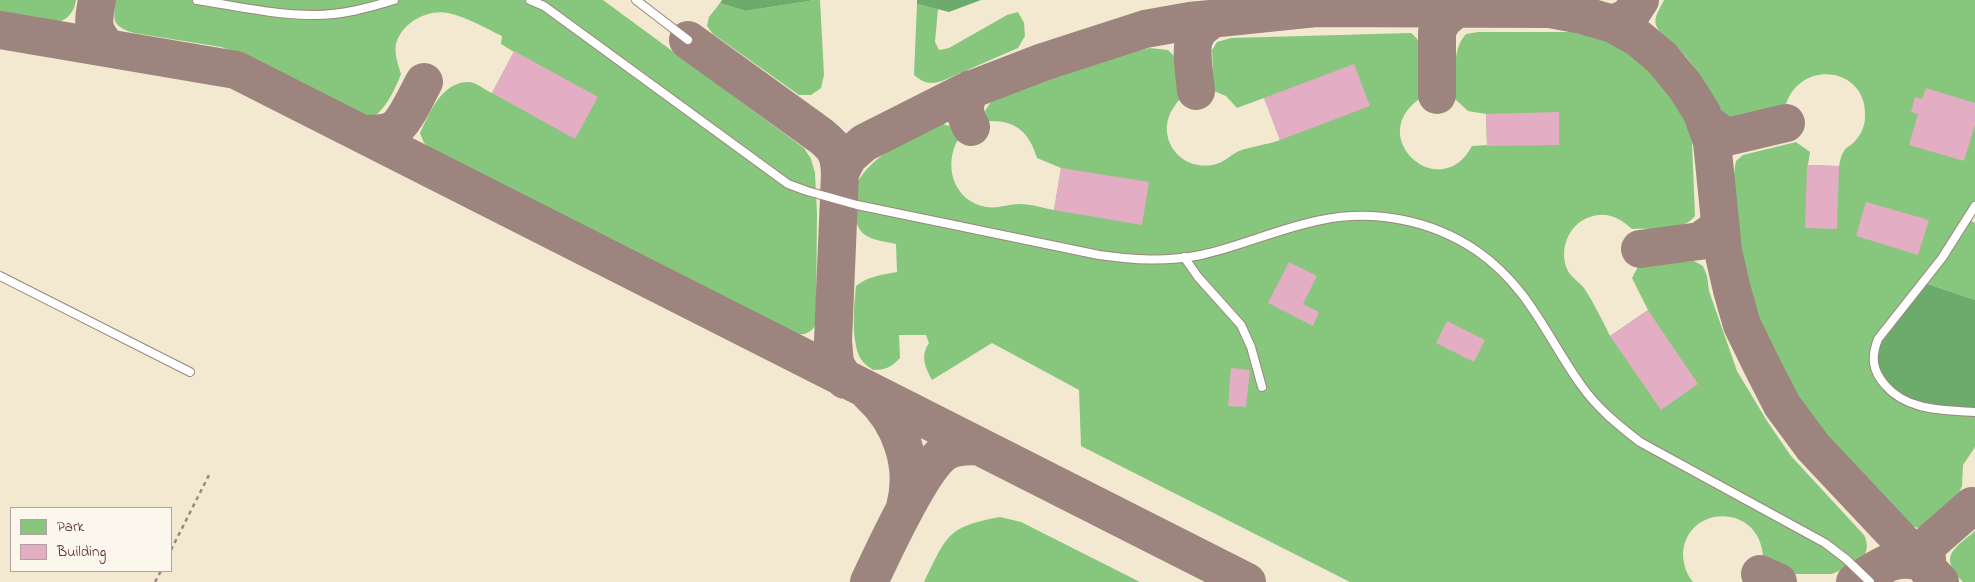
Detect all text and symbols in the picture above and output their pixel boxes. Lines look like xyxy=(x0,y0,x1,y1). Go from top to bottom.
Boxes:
legend xyxy=(10,507,172,572)
text: Park xyxy=(57,516,84,538)
text: Building xyxy=(57,541,106,563)

